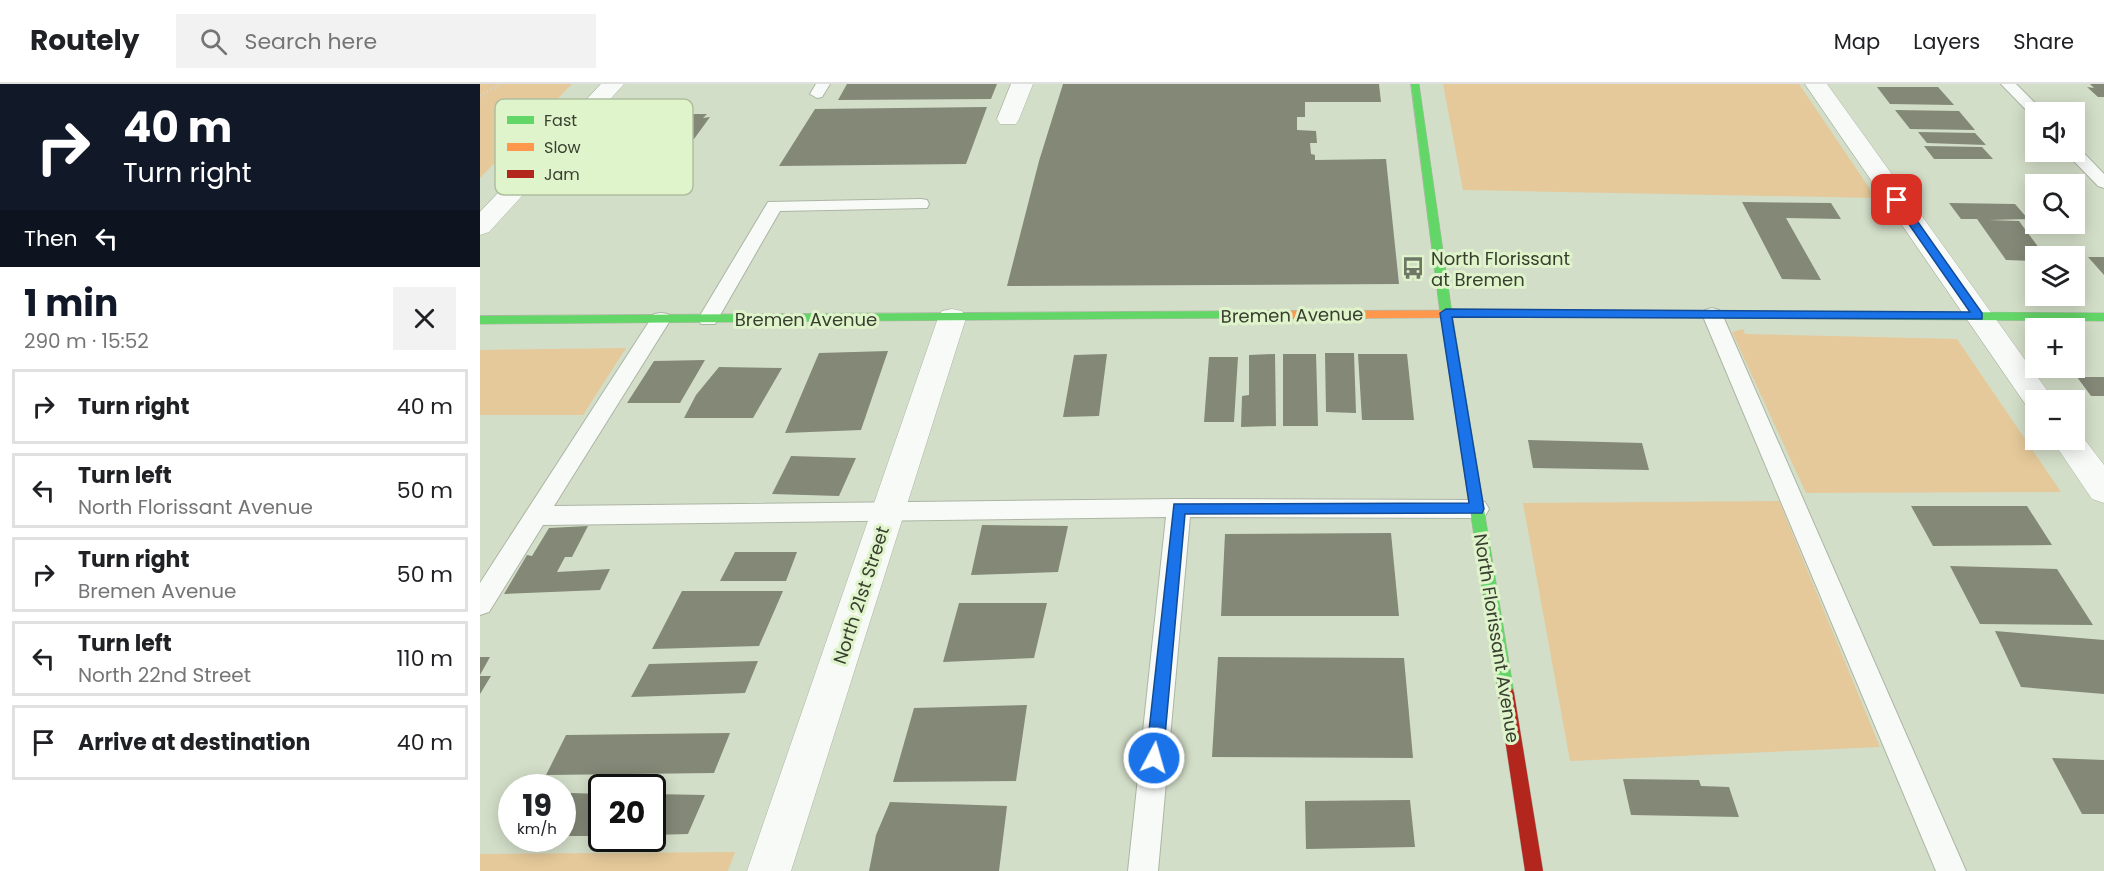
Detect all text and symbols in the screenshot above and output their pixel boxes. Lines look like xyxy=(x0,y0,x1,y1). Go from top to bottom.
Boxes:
search box xyxy=(176,14,596,68)
text: Routely xyxy=(30,21,140,60)
icon: search xyxy=(197,25,230,58)
text: Search here xyxy=(245,26,377,57)
text: Map xyxy=(1834,27,1880,56)
text: Layers xyxy=(1913,27,1980,56)
text: Share xyxy=(2013,27,2074,56)
text: 40 m xyxy=(123,98,232,157)
legend xyxy=(495,99,693,195)
map controls xyxy=(2025,102,2085,450)
button: sound xyxy=(2025,102,2085,162)
icon: right xyxy=(24,108,102,186)
text: Fast xyxy=(544,109,577,132)
text: Slow xyxy=(544,136,581,159)
text: Turn right xyxy=(123,154,252,191)
text: Jam xyxy=(544,163,580,186)
pin xyxy=(1871,174,1922,225)
button: search xyxy=(2025,174,2085,234)
icon: arrive xyxy=(1880,183,1913,216)
icon: left xyxy=(90,222,123,255)
text: Then xyxy=(24,223,78,254)
place label: North Florissant at Bremen xyxy=(1431,246,1570,292)
button: layers xyxy=(2025,246,2085,306)
bus stop icon: North Florissant at Bremen xyxy=(1400,255,1426,281)
text: 1 min xyxy=(24,278,118,329)
button: close xyxy=(393,287,456,350)
street label: Bremen Avenue xyxy=(1221,301,1363,329)
street label: Bremen Avenue xyxy=(735,307,877,332)
button: + xyxy=(2025,318,2085,378)
text: 290 m · 15:52 xyxy=(24,327,149,355)
icon: right xyxy=(27,390,60,423)
button: − xyxy=(2025,390,2085,450)
text: Turn right xyxy=(78,391,189,422)
text: 40 m xyxy=(397,391,453,422)
text: Turn left xyxy=(78,460,172,491)
icon: left xyxy=(27,474,60,507)
text: 50 m xyxy=(397,475,453,506)
text: North Florissant Avenue xyxy=(78,493,313,521)
street label: North 21st Street xyxy=(827,523,895,667)
street label: North Florissant Avenue xyxy=(1468,532,1526,744)
text: Turn right xyxy=(78,544,189,575)
icon: right xyxy=(27,558,60,591)
text: 50 m xyxy=(397,559,453,590)
text: Bremen Avenue xyxy=(78,577,236,605)
text: Turn left xyxy=(78,628,172,659)
icon: left xyxy=(27,642,60,675)
text: 110 m xyxy=(397,643,453,674)
text: North 22nd Street xyxy=(78,661,251,689)
icon: arrive xyxy=(27,726,60,759)
position arrow xyxy=(1122,726,1186,790)
text: Arrive at destination xyxy=(78,727,310,758)
text: 40 m xyxy=(397,727,453,758)
speed limit sign: 20 xyxy=(588,774,666,852)
text: 19 xyxy=(522,784,552,827)
text: km/h xyxy=(517,818,557,839)

